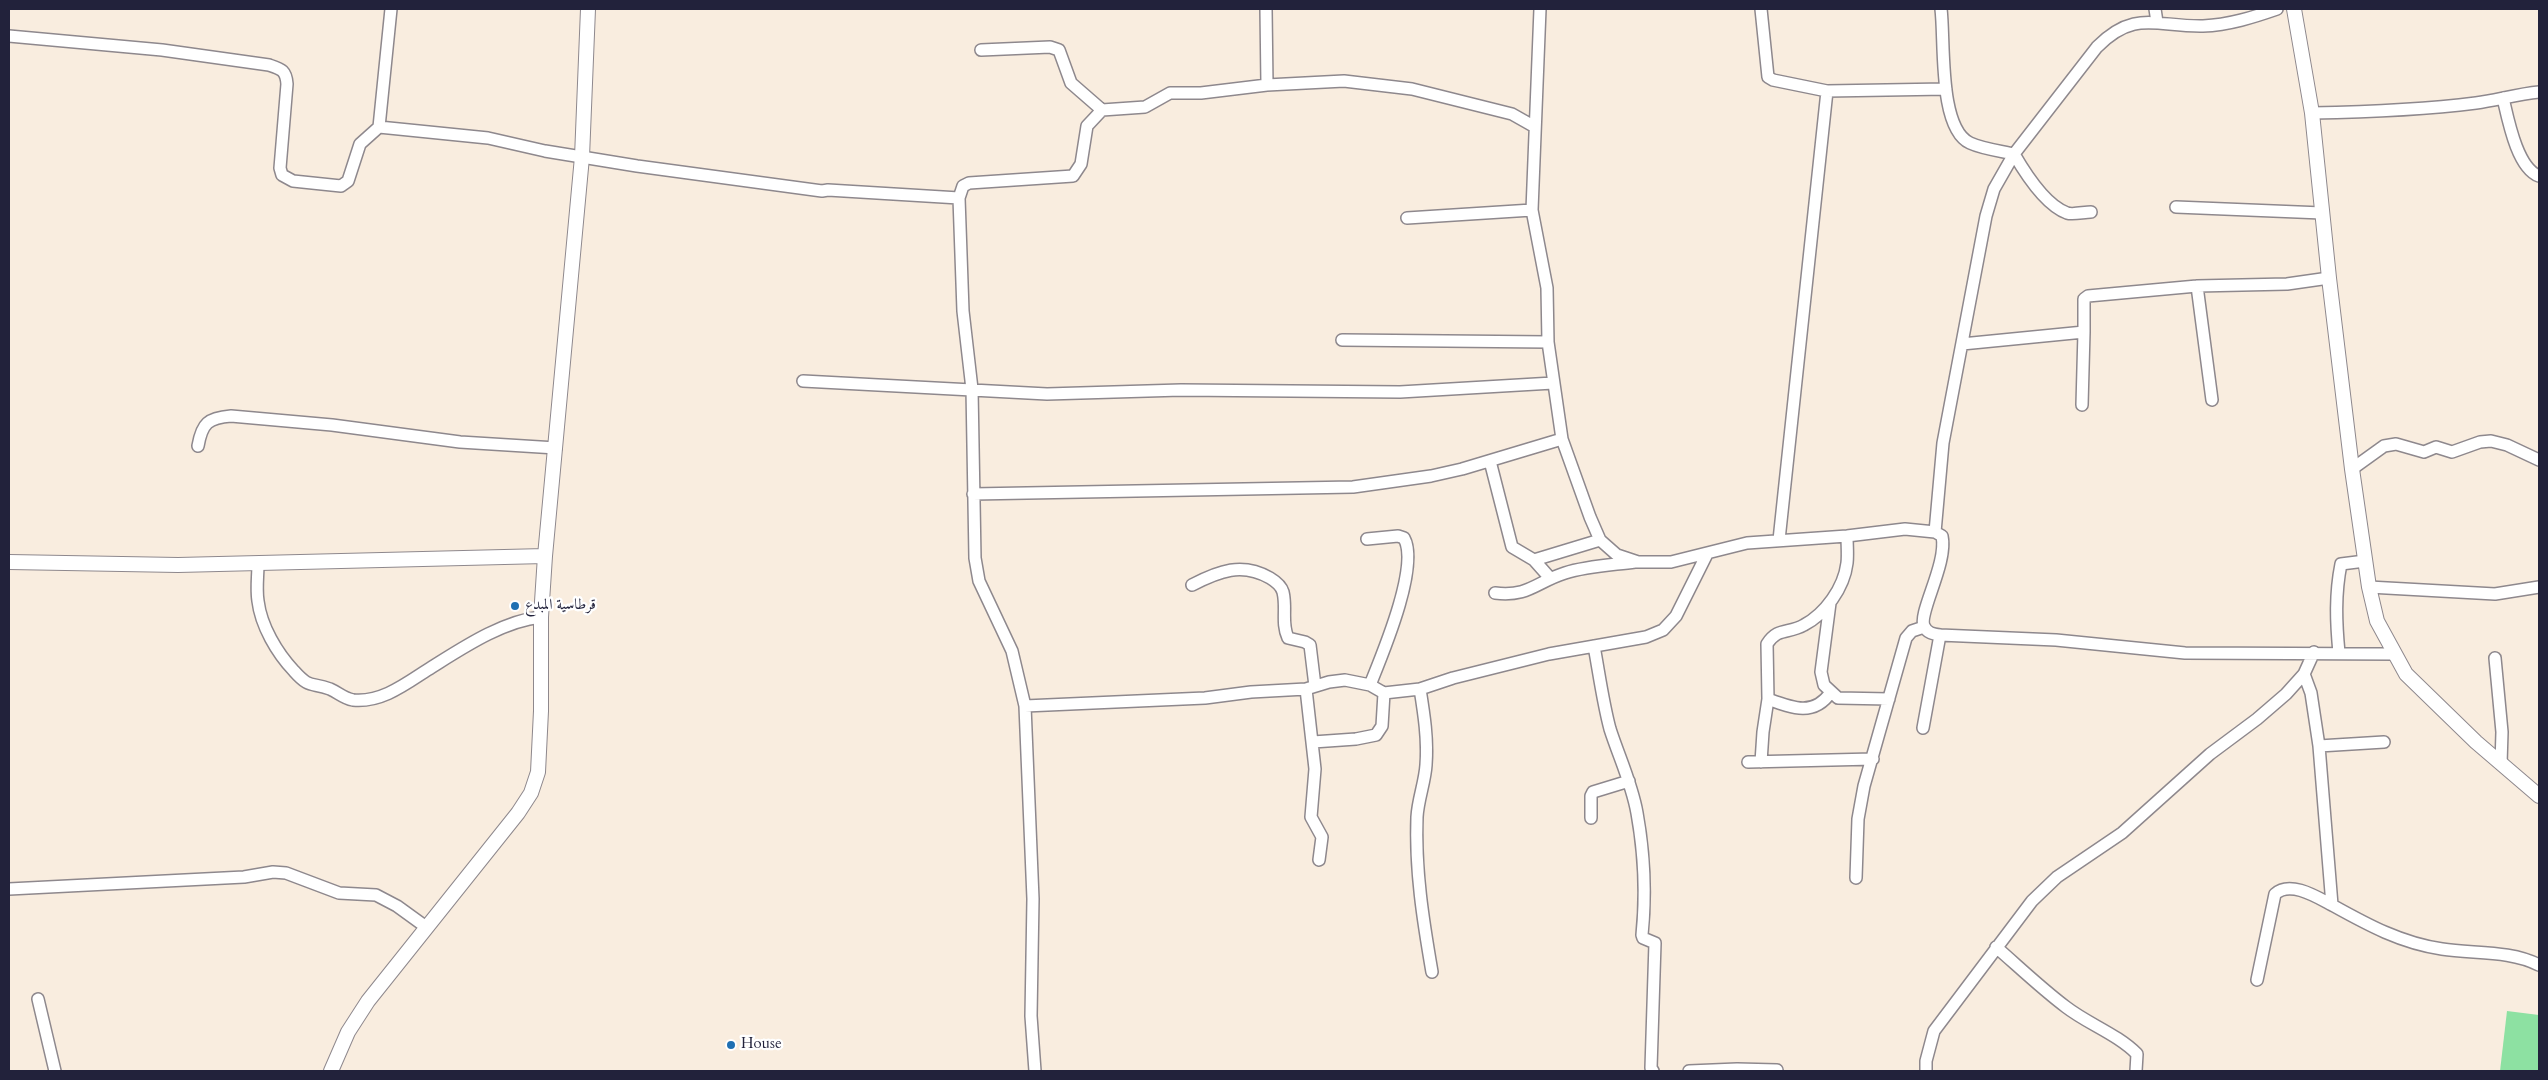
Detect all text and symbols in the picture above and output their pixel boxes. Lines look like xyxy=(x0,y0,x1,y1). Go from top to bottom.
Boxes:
place label: قرطاسية المبدع xyxy=(525,597,596,615)
marker: قرطاسية المبدع xyxy=(509,600,521,612)
place label: House xyxy=(741,1036,782,1054)
marker: House xyxy=(725,1039,737,1051)

